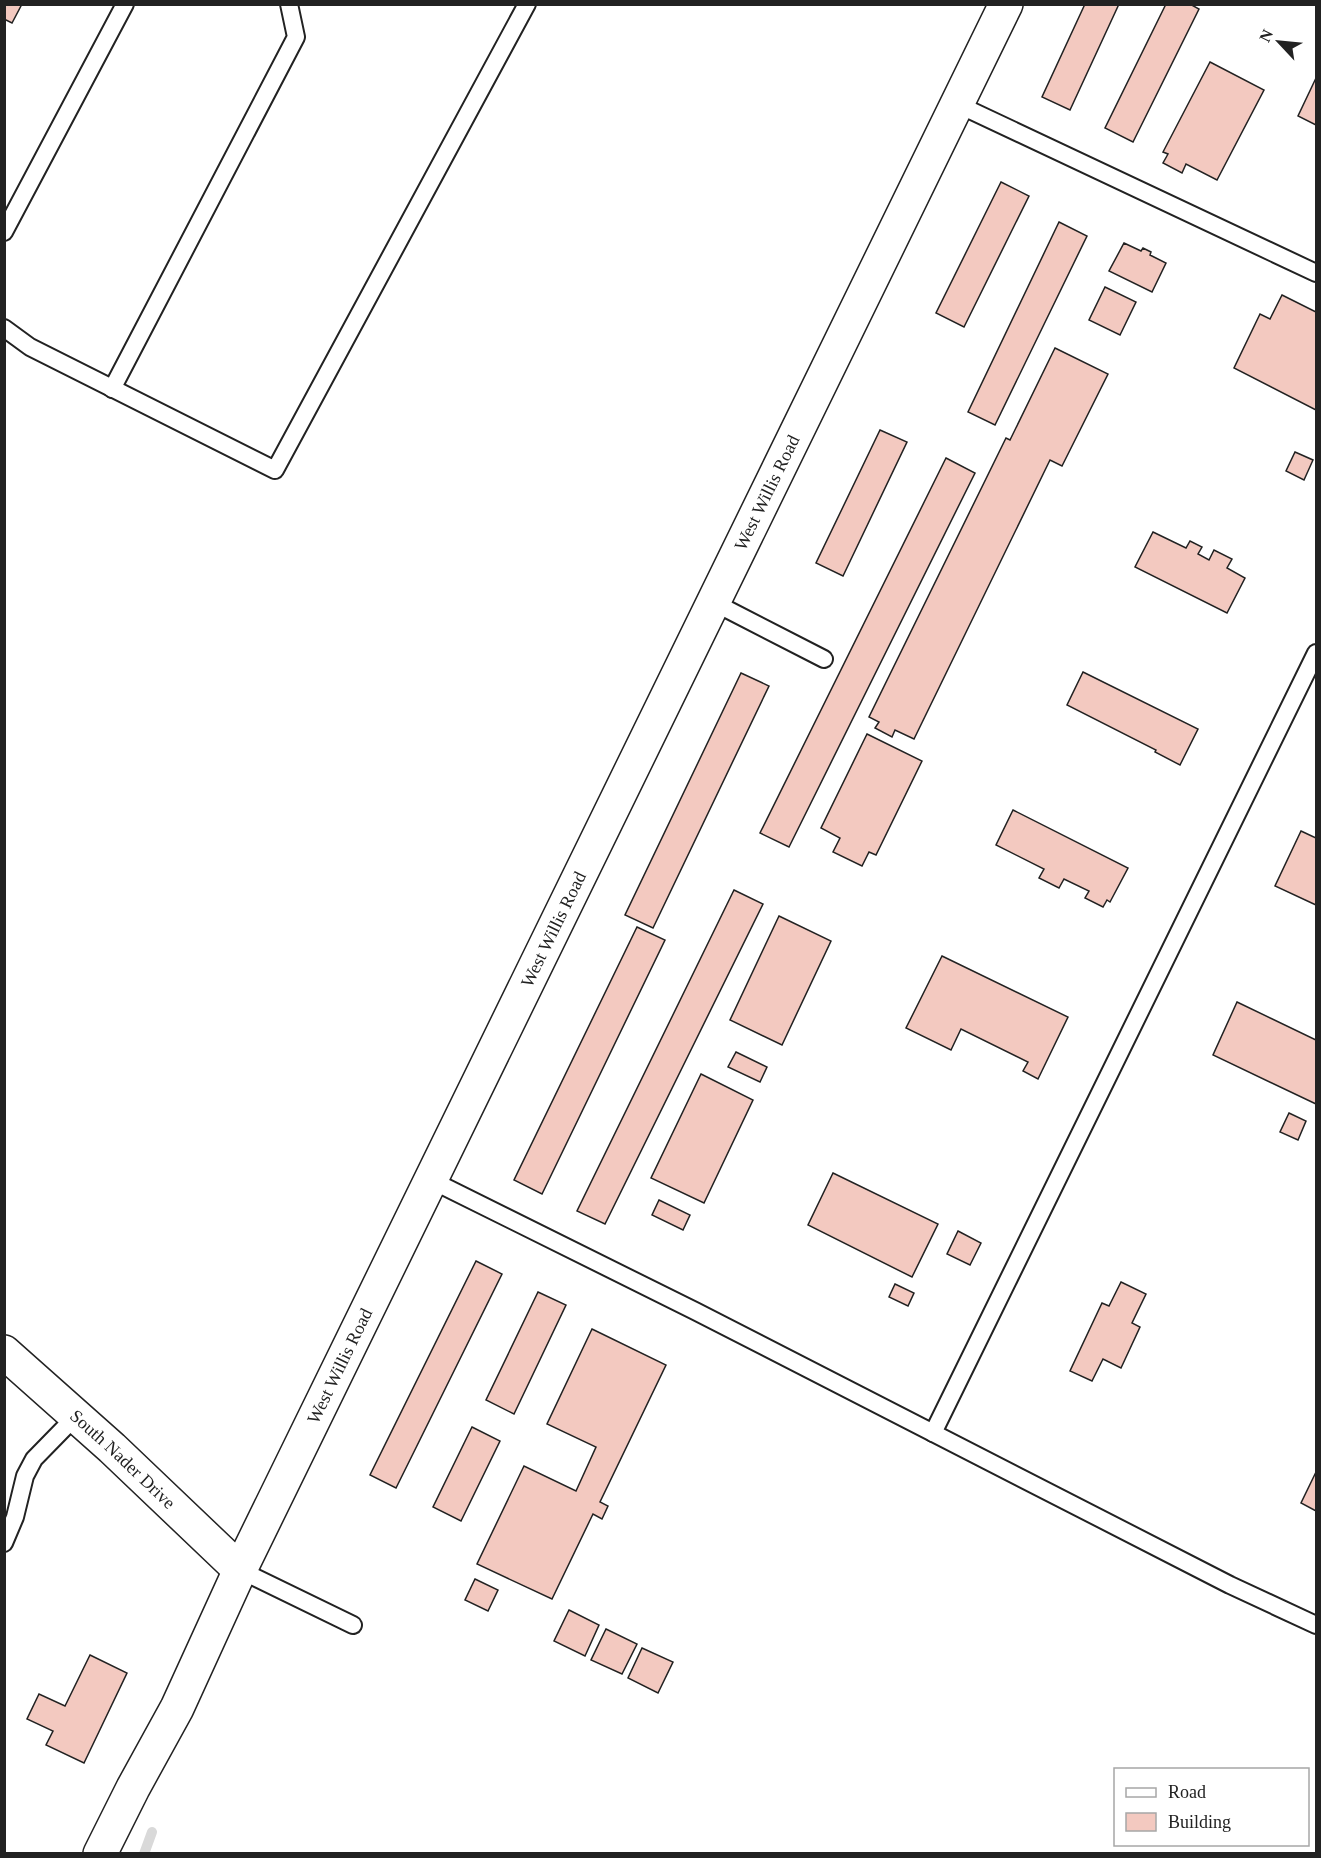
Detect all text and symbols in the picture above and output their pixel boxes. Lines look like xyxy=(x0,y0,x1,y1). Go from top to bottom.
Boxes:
north arrow xyxy=(1249,12,1309,72)
text: N xyxy=(1256,26,1276,45)
street label: West Willis Road xyxy=(730,432,804,554)
street label: West Willis Road xyxy=(517,868,590,990)
street label: West Willis Road xyxy=(303,1305,376,1427)
street label: South Nader Drive xyxy=(66,1406,179,1513)
legend xyxy=(1114,1768,1309,1846)
text: Road xyxy=(1168,1782,1206,1802)
text: Building xyxy=(1168,1812,1231,1832)

